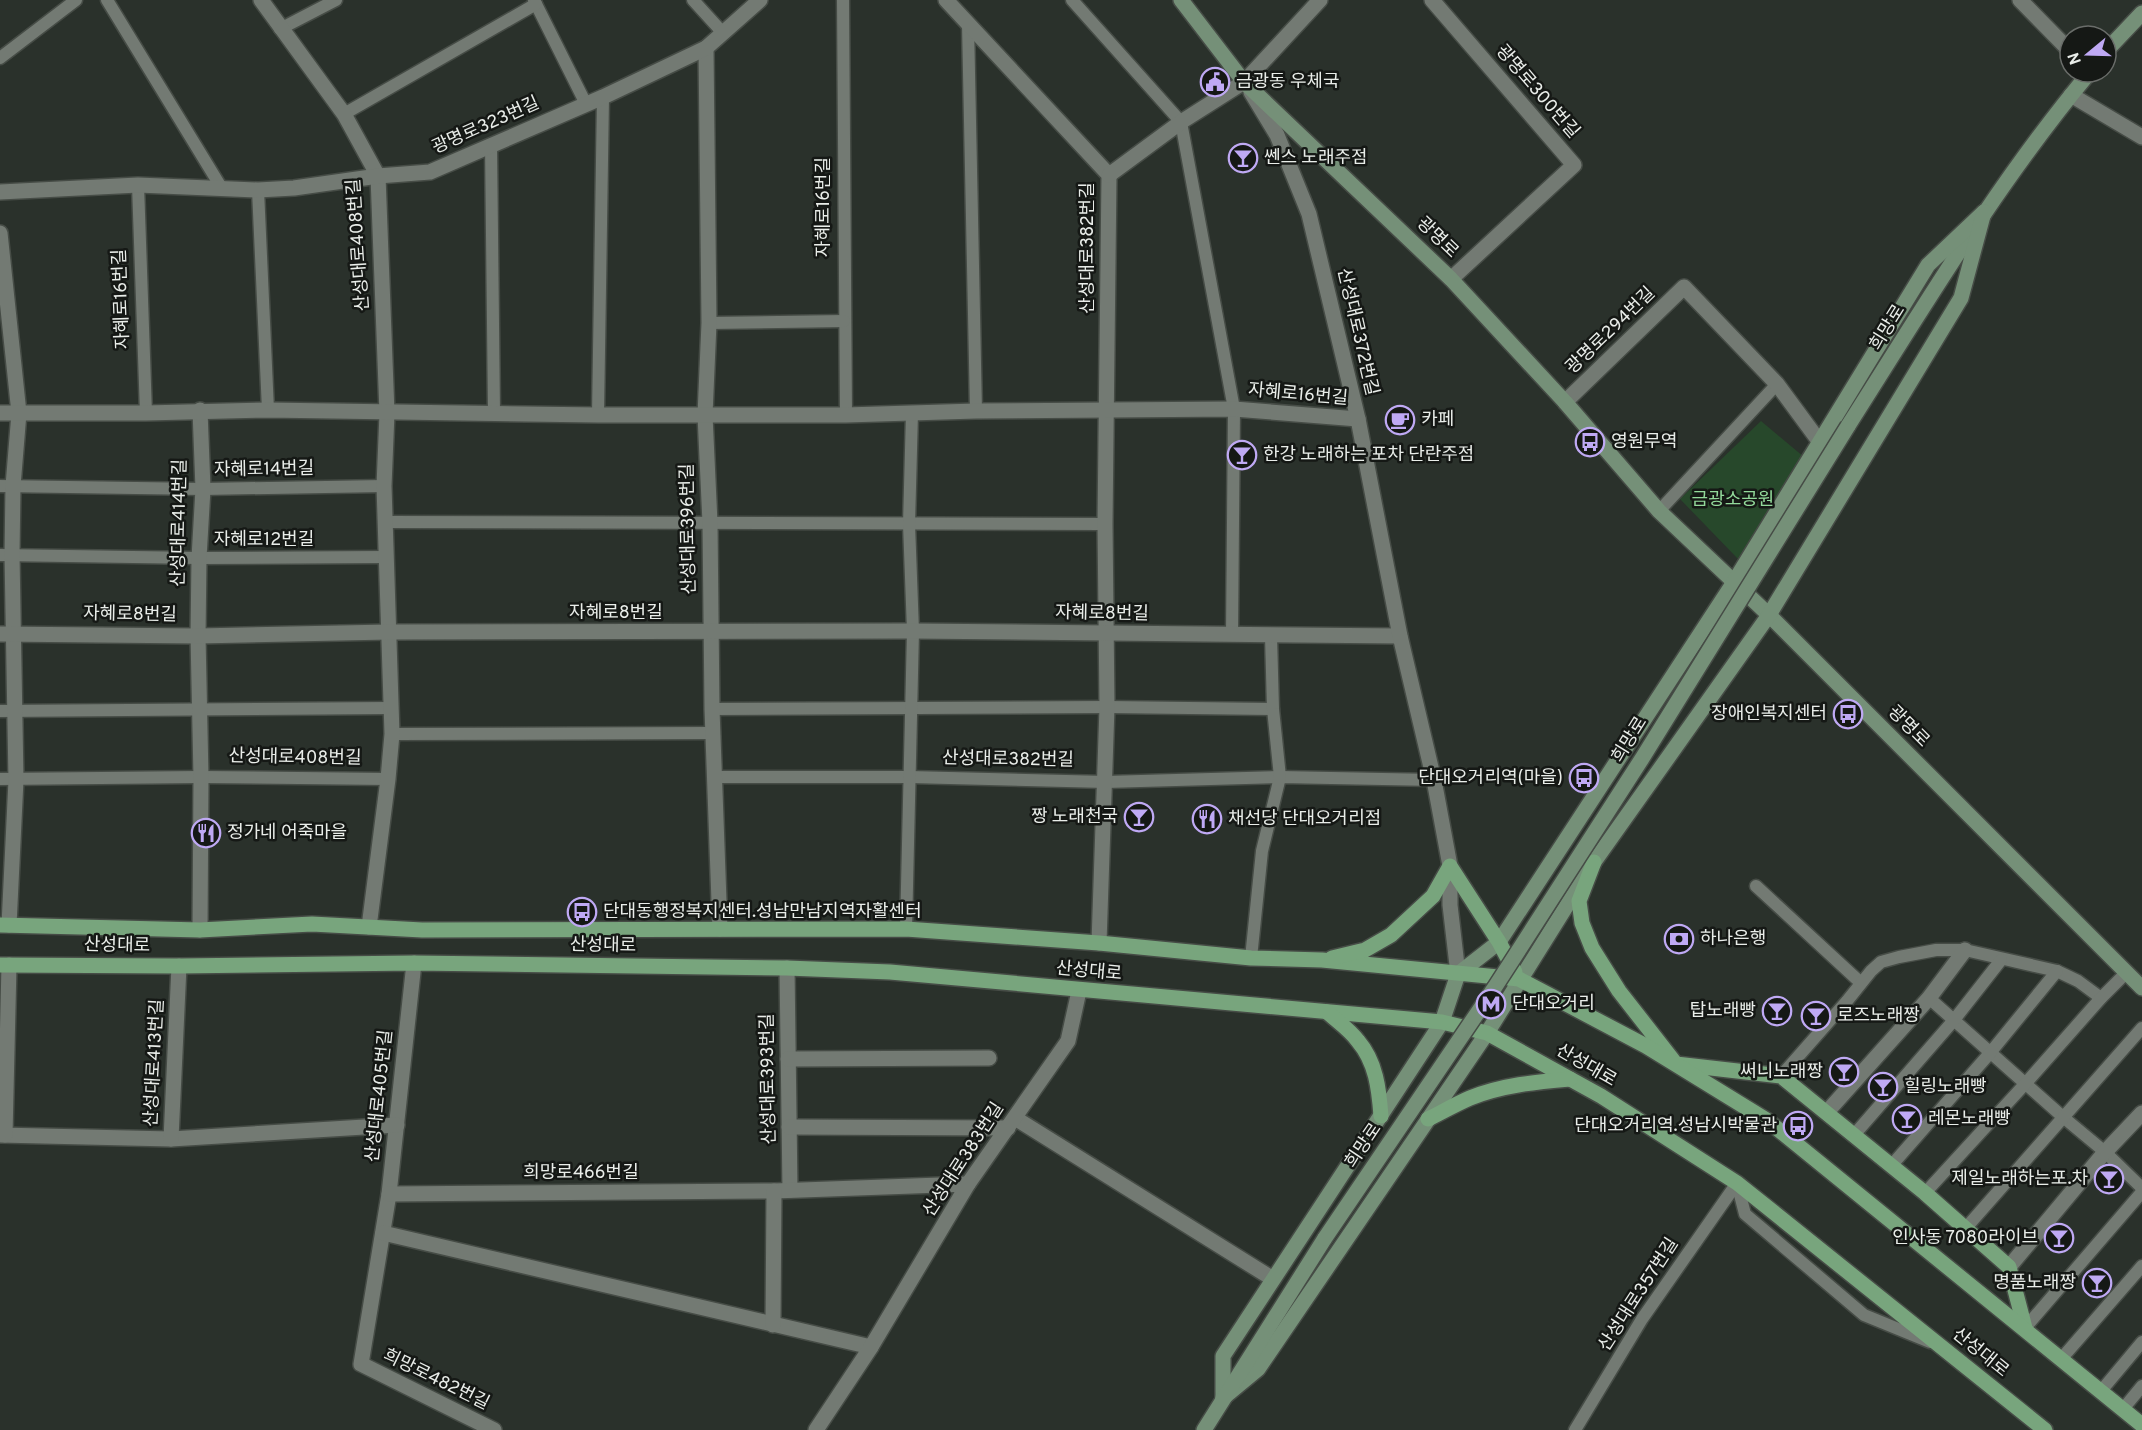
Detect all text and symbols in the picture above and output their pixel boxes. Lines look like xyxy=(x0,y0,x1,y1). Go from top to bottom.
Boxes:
north arrow xyxy=(2058,24,2118,84)
street label: 광명로300번길 xyxy=(1490,41,1584,143)
text: N xyxy=(2064,50,2087,67)
public building icon: 금광동 우체국 xyxy=(1199,66,1231,98)
place label: 금광동 우체국 xyxy=(1236,71,1340,94)
street label: 광명로323번길 xyxy=(429,92,543,160)
bar icon: 쎈스 노래주점 xyxy=(1227,142,1259,174)
place label: 쎈스 노래주점 xyxy=(1264,147,1368,170)
street label: 자혜로16번길 xyxy=(813,157,836,257)
street label: 산성대로408번길 xyxy=(343,178,375,312)
street label: 산성대로382번길 xyxy=(1077,182,1100,314)
street label: 광명로 xyxy=(1411,212,1463,264)
street label: 자혜로16번길 xyxy=(109,248,135,350)
street label: 산성대로372번길 xyxy=(1331,266,1383,398)
street label: 광명로294번길 xyxy=(1561,283,1661,379)
street label: 희망로 xyxy=(1865,301,1911,355)
street label: 자혜로16번길 xyxy=(1247,379,1349,411)
cafe icon: 카페 xyxy=(1384,404,1416,436)
place label: 카페 xyxy=(1421,409,1454,432)
bus stop icon: 영원무역 xyxy=(1574,426,1606,458)
place label: 영원무역 xyxy=(1611,431,1677,454)
bar icon: 한강 노래하는 포차 단란주점 xyxy=(1226,439,1258,471)
place label: 한강 노래하는 포차 단란주점 xyxy=(1263,444,1474,467)
street label: 자혜로14번길 xyxy=(214,458,314,482)
street label: 산성대로414번길 xyxy=(167,459,193,587)
street label: 산성대로396번길 xyxy=(676,463,702,595)
park label: 금광소공원 xyxy=(1692,489,1774,512)
street label: 자혜로12번길 xyxy=(214,529,314,552)
street label: 자혜로8번길 xyxy=(569,602,663,625)
street label: 자혜로8번길 xyxy=(1055,602,1149,626)
street label: 자혜로8번길 xyxy=(83,603,177,627)
bus stop icon: 장애인복지센터 xyxy=(1832,698,1864,730)
street label: 광명로 xyxy=(1882,701,1934,753)
place label: 장애인복지센터 xyxy=(1711,703,1827,726)
street label: 희망로 xyxy=(1607,713,1653,767)
street label: 산성대로408번길 xyxy=(228,745,362,771)
street label: 산성대로382번길 xyxy=(942,747,1074,773)
bus stop icon: 단대오거리역(마을) xyxy=(1568,762,1600,794)
place label: 단대오거리역(마을) xyxy=(1418,767,1563,790)
bar icon: 짱 노래천국 xyxy=(1123,801,1155,833)
restaurant icon: 채선당 단대오거리점 xyxy=(1191,803,1223,835)
place label: 짱 노래천국 xyxy=(1031,806,1118,829)
place label: 채선당 단대오거리점 xyxy=(1228,808,1381,831)
restaurant icon: 정가네 어죽마을 xyxy=(190,817,222,849)
place label: 정가네 어죽마을 xyxy=(227,822,347,845)
bus stop icon: 단대동행정복지센터.성남만남지역자활센터 xyxy=(566,896,598,928)
place label: 단대동행정복지센터.성남만남지역자활센터 xyxy=(603,901,922,924)
bank icon: 하나은행 xyxy=(1663,923,1695,955)
place label: 하나은행 xyxy=(1700,928,1766,951)
street label: 산성대로 xyxy=(84,934,150,958)
street label: 산성대로 xyxy=(570,934,636,958)
street label: 산성대로 xyxy=(1055,958,1123,986)
metro station icon: 단대오거리 xyxy=(1475,988,1507,1020)
place label: 단대오거리 xyxy=(1512,993,1595,1016)
bar icon: 탑노래빵 xyxy=(1761,995,1793,1027)
street label: 산성대로413번길 xyxy=(140,998,170,1128)
place label: 탑노래빵 xyxy=(1690,1000,1756,1023)
bar icon: 로즈노래짱 xyxy=(1800,1000,1832,1032)
place label: 로즈노래짱 xyxy=(1837,1005,1920,1028)
street label: 산성대로393번길 xyxy=(756,1013,782,1145)
street label: 산성대로405번길 xyxy=(362,1029,398,1163)
street label: 산성대로 xyxy=(1552,1039,1620,1093)
bar icon: 써니노래짱 xyxy=(1828,1056,1860,1088)
place label: 써니노래짱 xyxy=(1740,1061,1823,1084)
bar icon: 힐링노래빵 xyxy=(1867,1071,1899,1103)
place label: 힐링노래빵 xyxy=(1904,1076,1987,1099)
street label: 산성대로383번길 xyxy=(918,1098,1010,1222)
bar icon: 레몬노래빵 xyxy=(1891,1103,1923,1135)
place label: 레몬노래빵 xyxy=(1928,1108,2011,1131)
bus stop icon: 단대오거리역.성남시박물관 xyxy=(1782,1110,1814,1142)
place label: 단대오거리역.성남시박물관 xyxy=(1574,1115,1777,1138)
street label: 희망로 xyxy=(1341,1119,1387,1173)
street label: 희망로466번길 xyxy=(523,1162,639,1185)
bar icon: 제일노래하는포.차 xyxy=(2093,1163,2125,1195)
place label: 제일노래하는포.차 xyxy=(1951,1168,2088,1191)
bar icon: 인사동 7080라이브 xyxy=(2043,1222,2075,1254)
place label: 인사동 7080라이브 xyxy=(1892,1227,2038,1250)
street label: 산성대로357번길 xyxy=(1594,1234,1684,1356)
bar icon: 명품노래짱 xyxy=(2081,1267,2113,1299)
place label: 명품노래짱 xyxy=(1993,1272,2076,1295)
street label: 산성대로 xyxy=(1947,1323,2013,1383)
street label: 희망로482번길 xyxy=(379,1344,493,1416)

